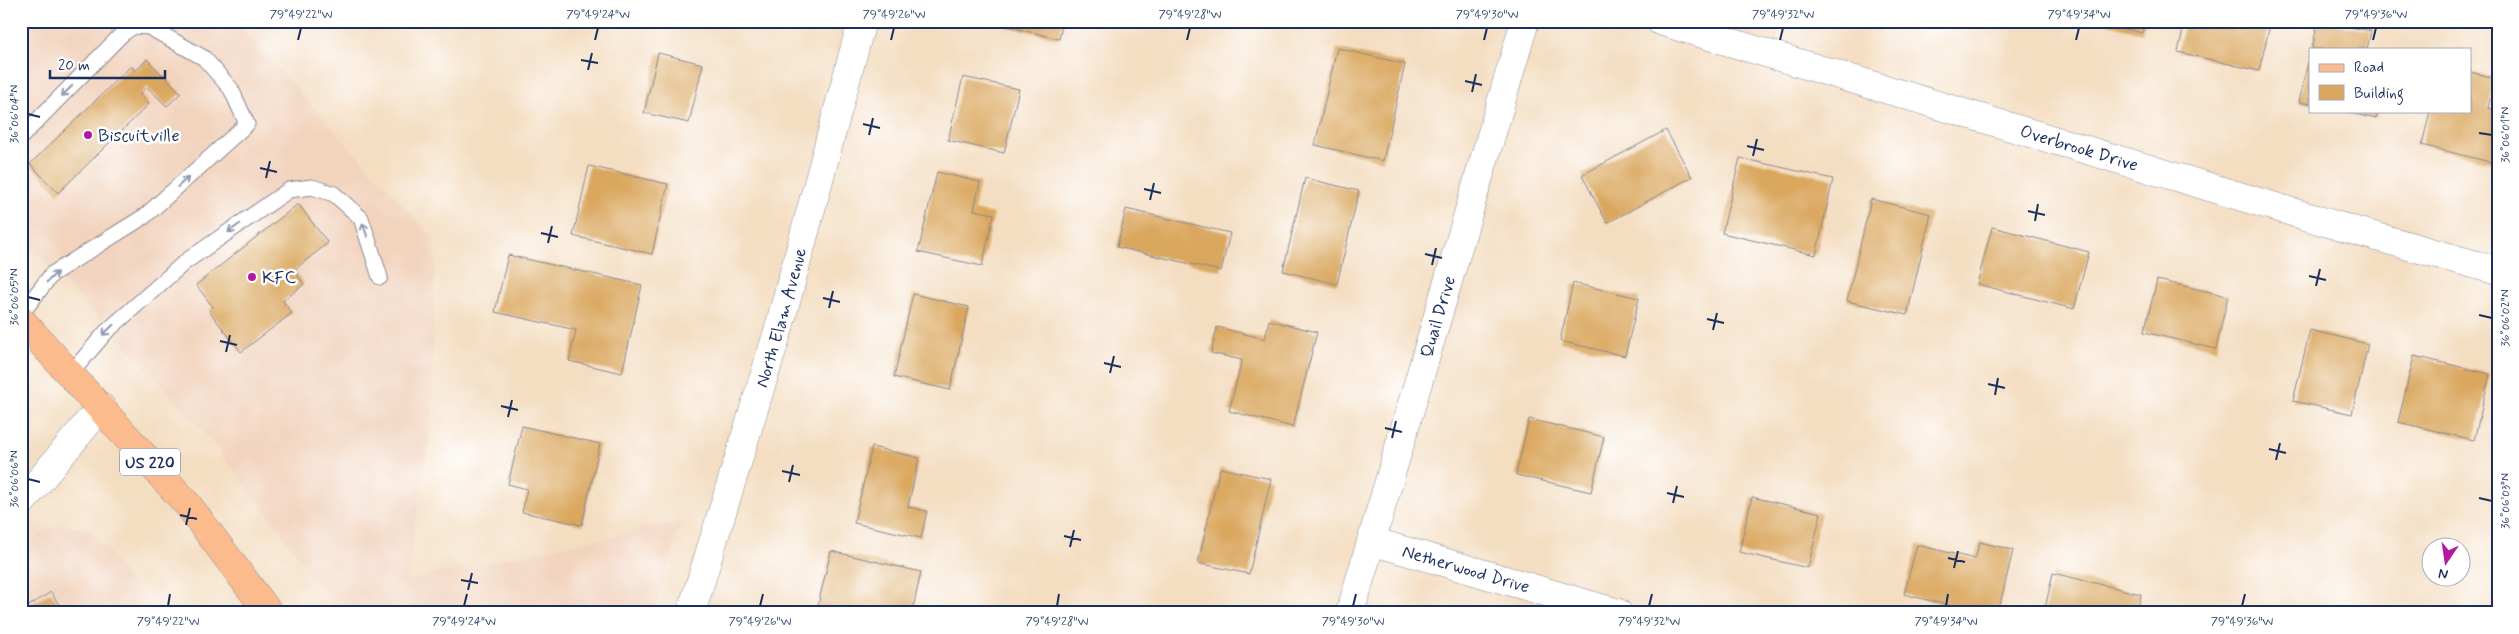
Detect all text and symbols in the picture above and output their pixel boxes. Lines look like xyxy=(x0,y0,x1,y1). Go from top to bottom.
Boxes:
text: 79°49'22"W xyxy=(270,7,332,23)
text: 79°49'24"W xyxy=(566,7,630,23)
text: 79°49'26"W xyxy=(863,7,926,23)
text: 79°49'28"W xyxy=(1159,7,1222,23)
text: 79°49'30"W xyxy=(1456,7,1518,23)
text: 79°49'32"W xyxy=(1752,7,1814,23)
text: 79°49'34"W xyxy=(2047,7,2111,23)
text: 79°49'36"W xyxy=(2345,7,2407,23)
scale bar xyxy=(50,48,165,80)
legend xyxy=(2309,48,2472,112)
text: 20 m xyxy=(58,56,90,76)
text: Road xyxy=(2354,58,2384,78)
one-way arrow xyxy=(61,84,73,96)
text: Building xyxy=(2354,84,2404,105)
text: 36°06'04"N xyxy=(7,85,23,143)
text: 36°06'01"N xyxy=(2498,107,2514,163)
street label: Overbrook Drive xyxy=(2017,119,2141,178)
place label: Biscuitville xyxy=(98,124,180,148)
marker: Biscuitville xyxy=(82,129,94,141)
one-way arrow xyxy=(176,176,189,187)
one-way arrow xyxy=(227,223,241,233)
one-way arrow xyxy=(360,223,370,239)
street label: North Elam Avenue xyxy=(750,245,813,391)
place label: KFC xyxy=(262,266,296,290)
text: 36°06'05"N xyxy=(7,268,23,326)
one-way arrow xyxy=(46,271,58,283)
marker: KFC xyxy=(246,271,258,283)
street label: Quail Drive xyxy=(1415,273,1462,361)
text: 36°06'02"N xyxy=(2498,289,2514,347)
one-way arrow xyxy=(102,324,114,337)
road number: US 220 xyxy=(120,448,180,476)
text: 36°06'06"N xyxy=(7,450,23,508)
text: 36°06'03"N xyxy=(2498,473,2514,529)
north arrow xyxy=(2422,536,2472,586)
street label: Netherwood Drive xyxy=(1399,540,1532,600)
text: N xyxy=(2437,564,2450,584)
text: 79°49'22"W xyxy=(137,614,199,630)
text: 79°49'24"W xyxy=(432,614,496,630)
text: 79°49'26"W xyxy=(729,614,792,630)
text: 79°49'28"W xyxy=(1026,614,1089,630)
text: 79°49'30"W xyxy=(1322,614,1384,630)
text: 79°49'32"W xyxy=(1618,614,1680,630)
text: 79°49'34"W xyxy=(1914,614,1978,630)
text: 79°49'36"W xyxy=(2211,614,2273,630)

